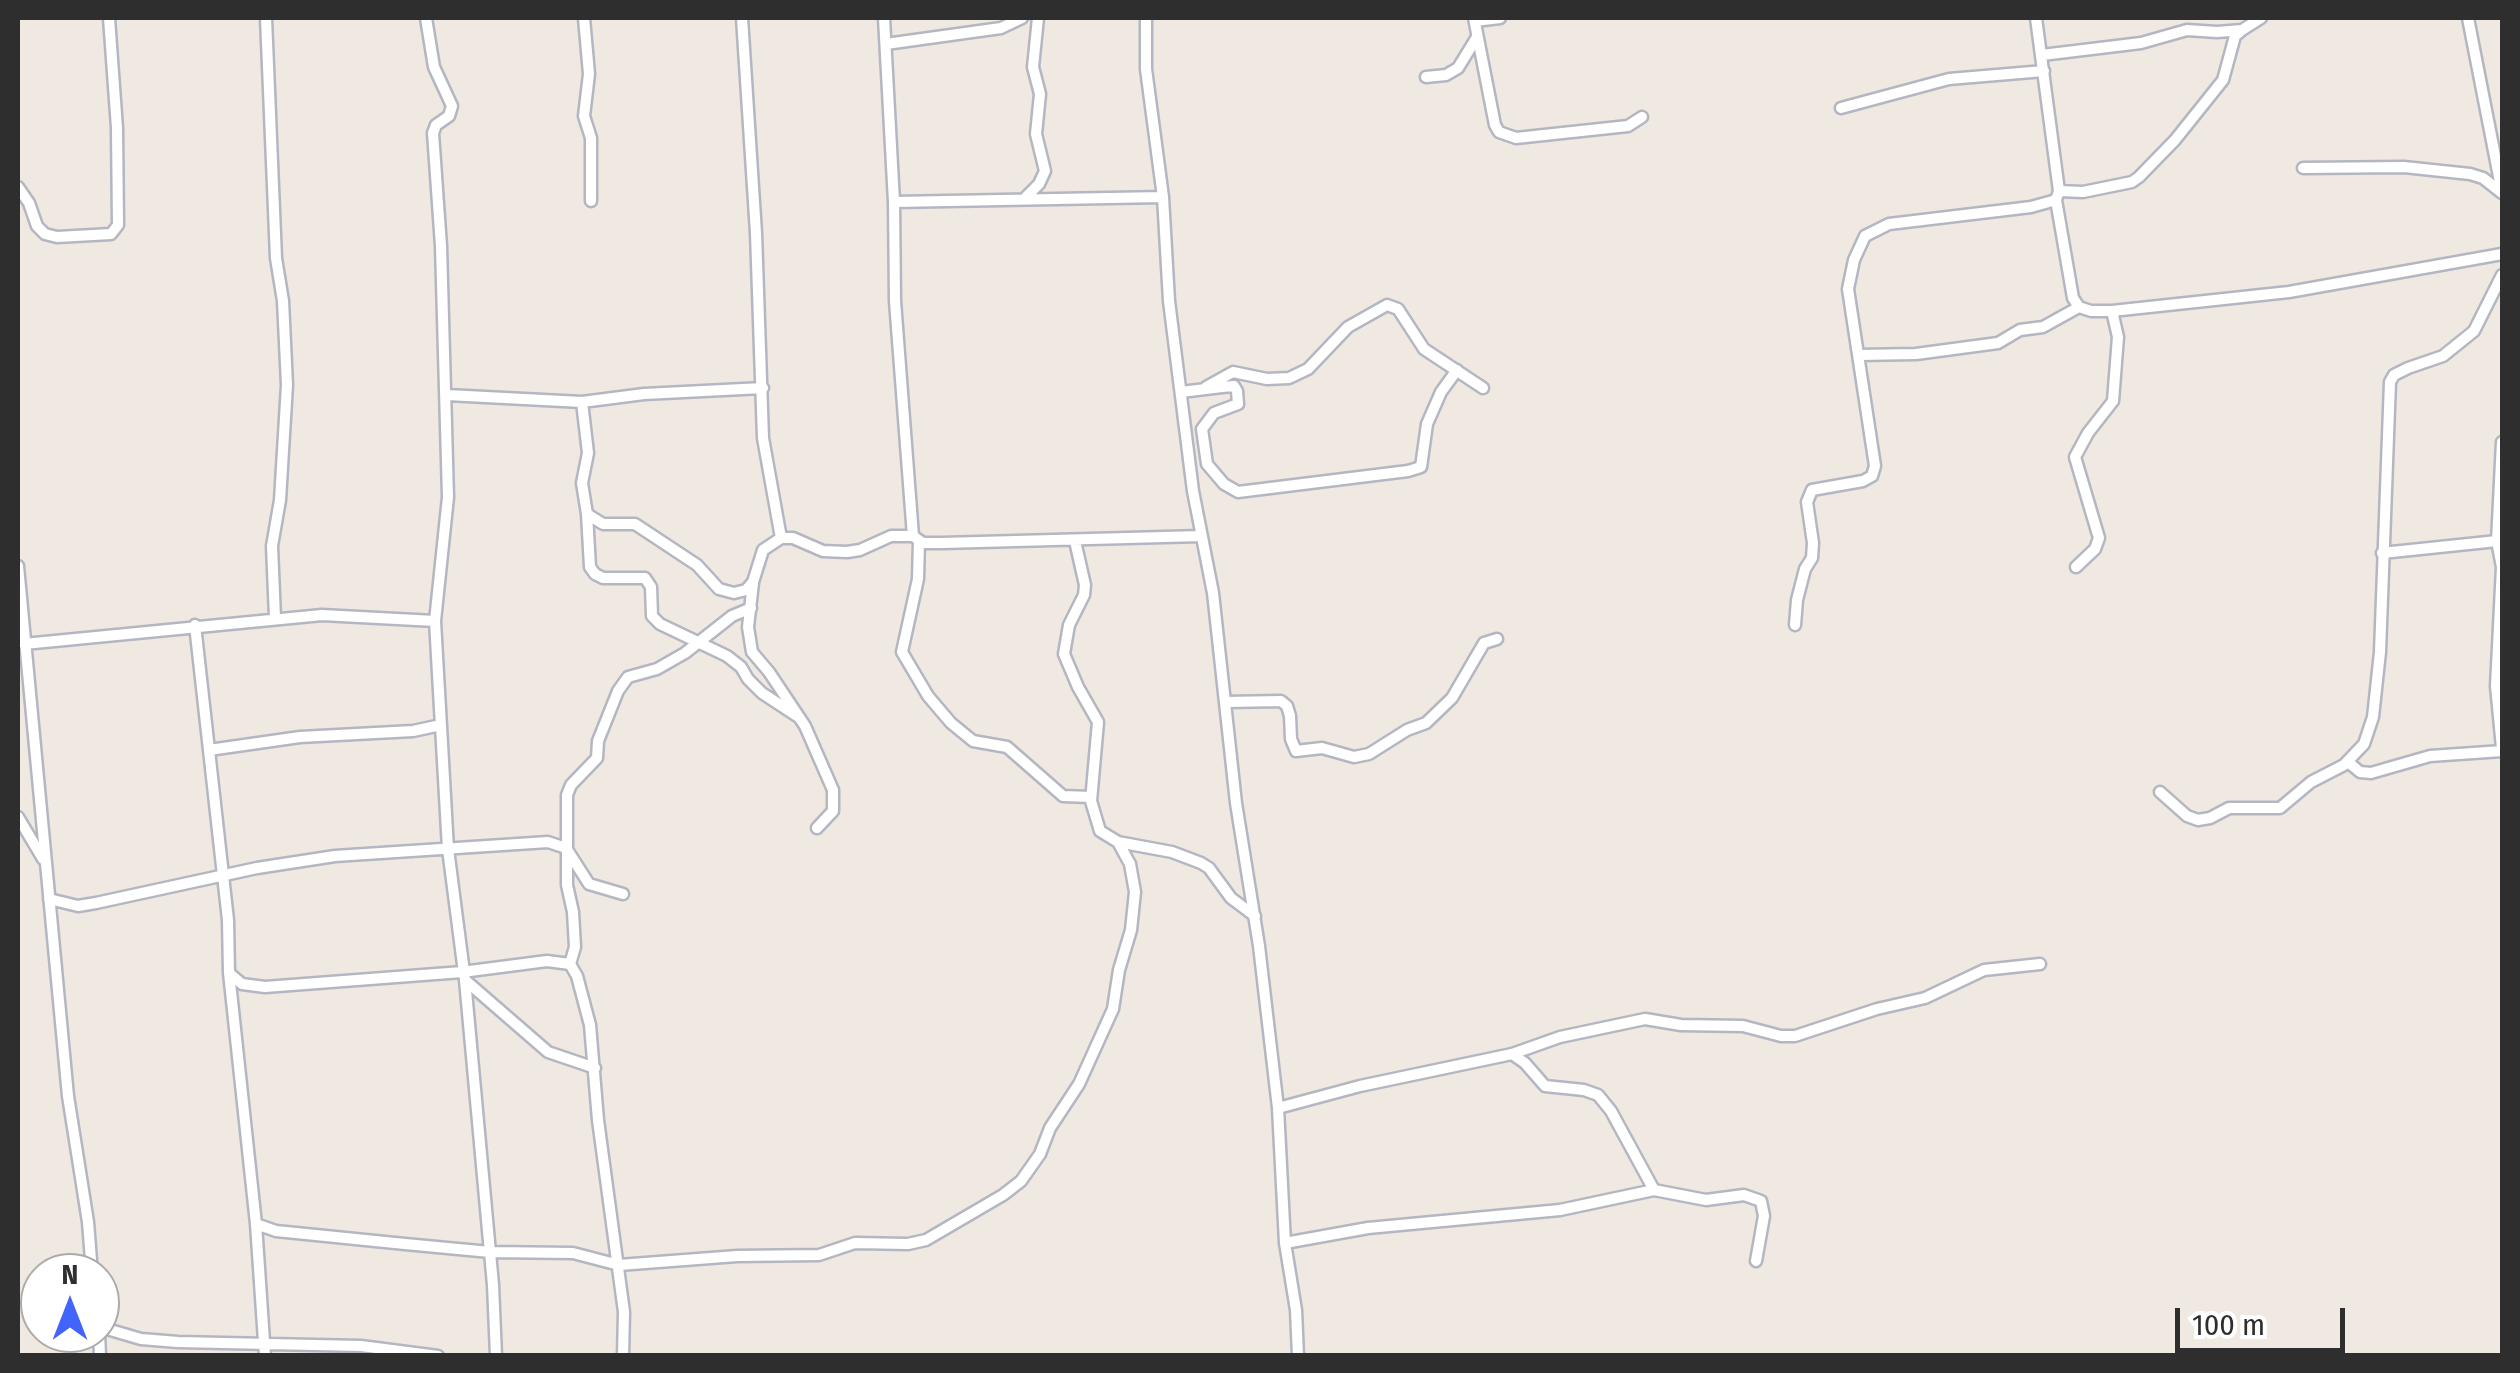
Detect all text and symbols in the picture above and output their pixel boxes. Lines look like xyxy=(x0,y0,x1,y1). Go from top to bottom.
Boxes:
north arrow xyxy=(20,1253,120,1353)
text: N xyxy=(62,1258,78,1291)
scale bar xyxy=(2180,1288,2350,1350)
text: 100 m xyxy=(2192,1307,2265,1343)

